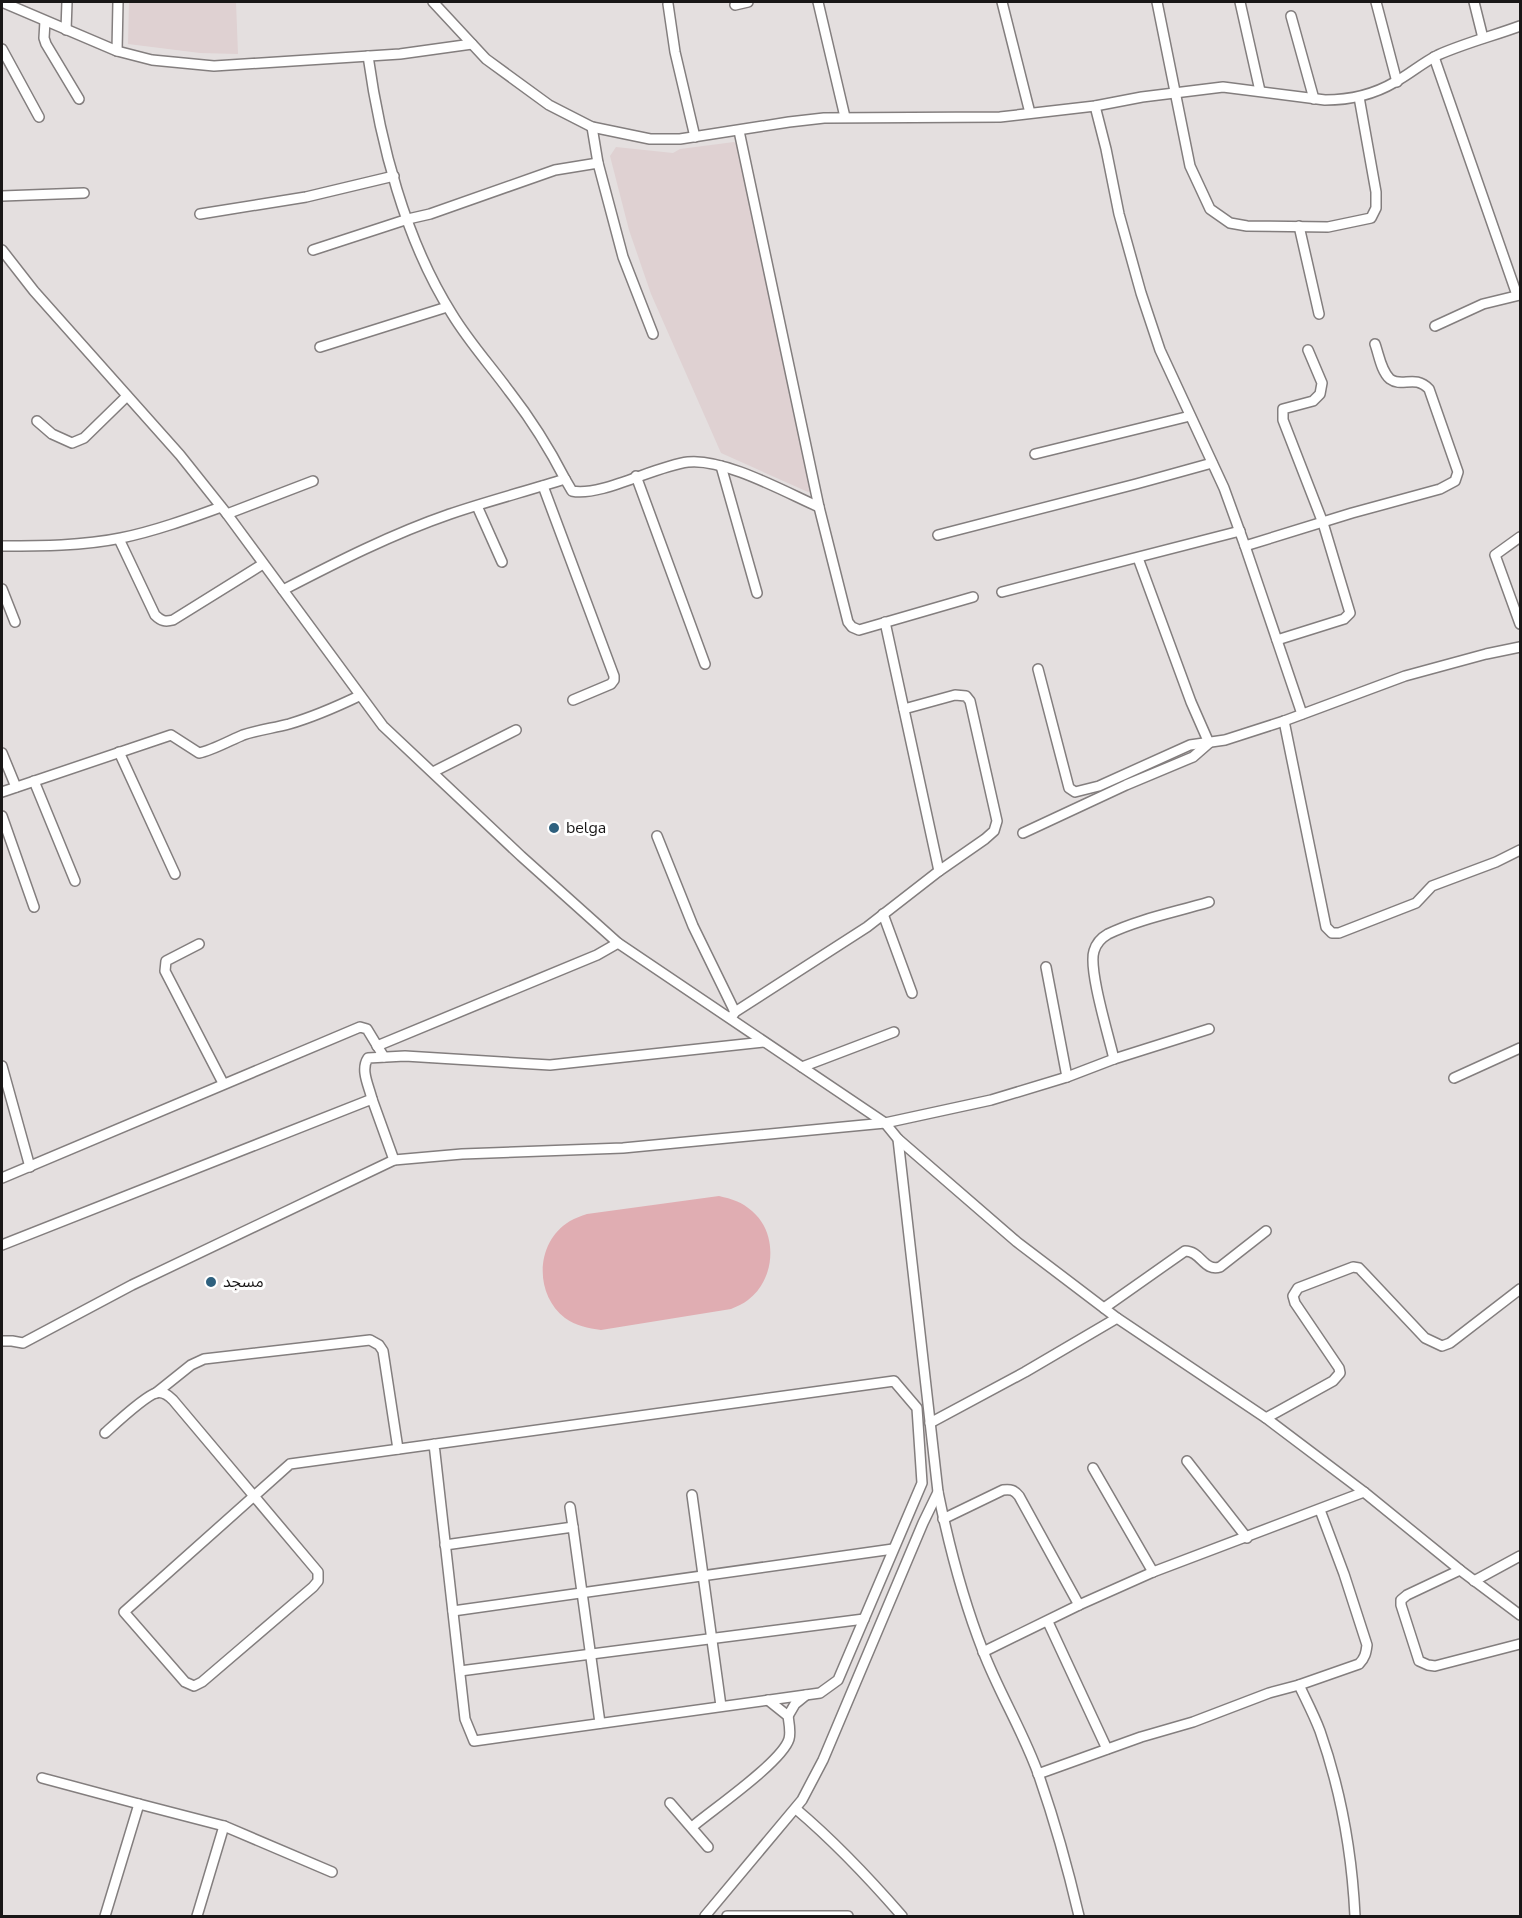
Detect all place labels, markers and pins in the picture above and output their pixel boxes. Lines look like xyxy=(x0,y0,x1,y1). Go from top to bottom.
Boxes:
place label: belga xyxy=(566,817,606,839)
marker: belga xyxy=(547,821,561,835)
place label: مسجد xyxy=(223,1271,264,1293)
marker: مسجد xyxy=(204,1275,218,1289)

